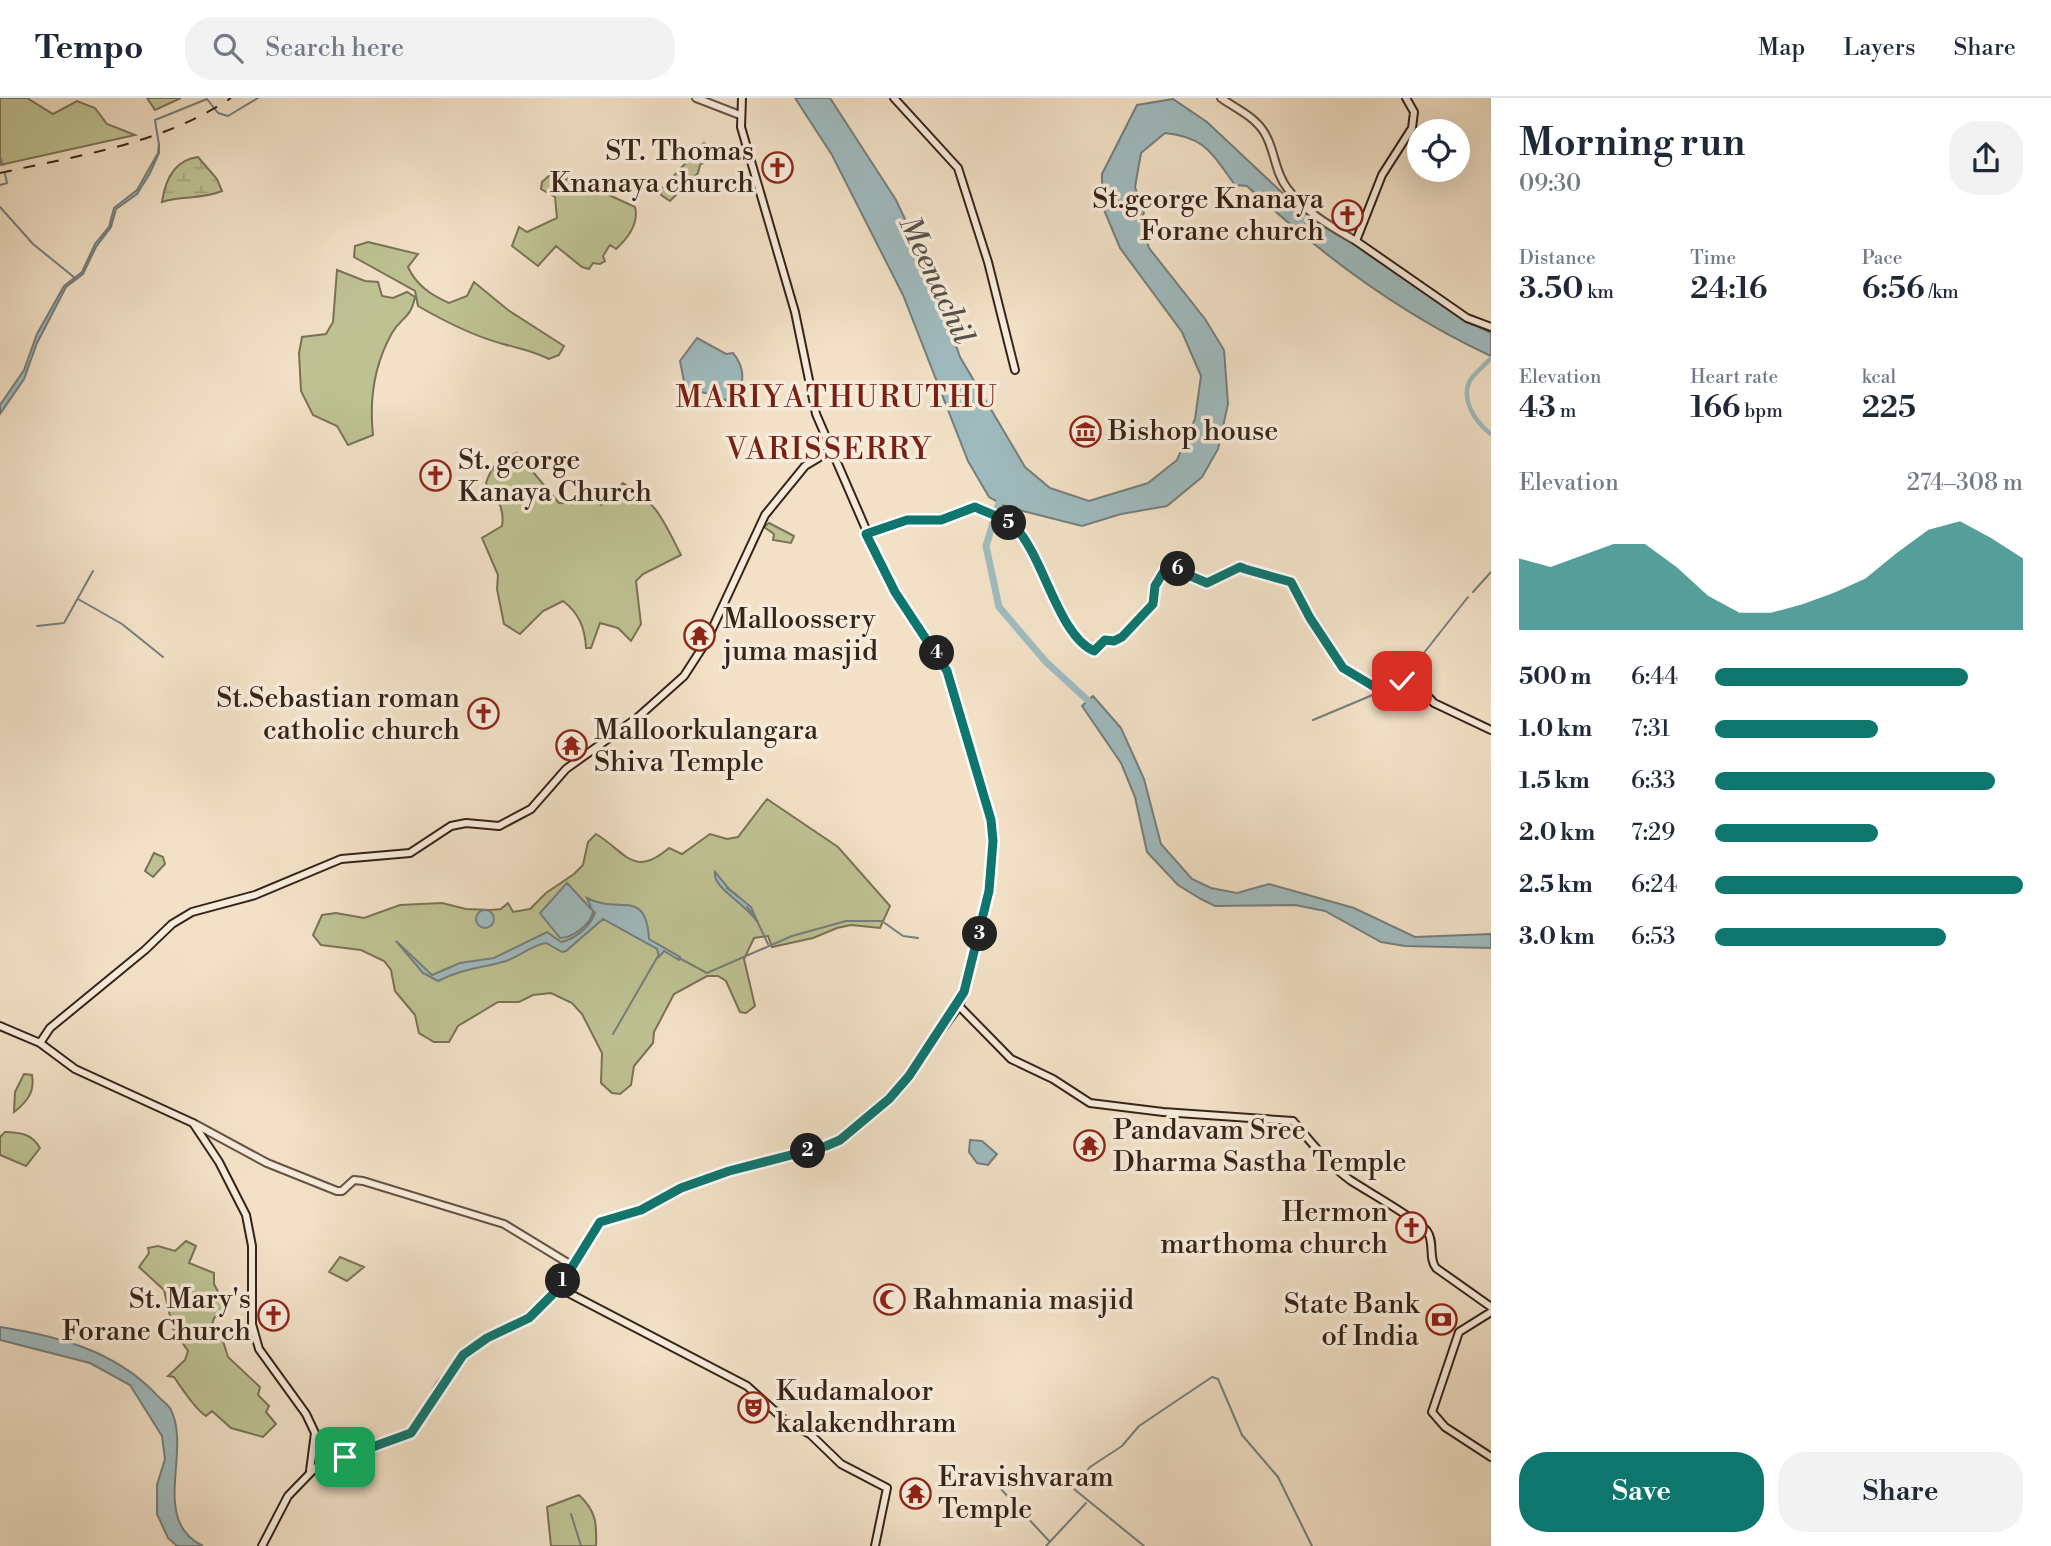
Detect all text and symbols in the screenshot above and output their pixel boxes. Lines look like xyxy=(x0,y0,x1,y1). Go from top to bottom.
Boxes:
search box xyxy=(185,17,675,80)
text: Tempo xyxy=(35,28,143,69)
icon: search xyxy=(209,29,247,67)
text: Search here xyxy=(265,32,404,64)
text: Map xyxy=(1758,33,1805,63)
text: Layers xyxy=(1843,33,1915,63)
text: Share xyxy=(1953,33,2016,63)
map controls xyxy=(1407,119,1470,182)
button: locate xyxy=(1407,119,1470,182)
text: Morning run xyxy=(1519,120,1745,167)
button: share xyxy=(1949,121,2023,195)
place label: ST. Thomas Knanaya church xyxy=(550,134,754,201)
church icon: ST. Thomas Knanaya church xyxy=(760,150,794,184)
text: 09:30 xyxy=(1519,170,1581,198)
place label: St.george Knanaya Forane church xyxy=(1092,182,1325,249)
church icon: St.george Knanaya Forane church xyxy=(1330,198,1364,232)
water label: Meenachil xyxy=(890,210,982,350)
text: Distance xyxy=(1519,246,1596,270)
text: Time xyxy=(1690,246,1736,270)
text: Pace xyxy=(1862,246,1902,270)
text: 3.50 xyxy=(1519,270,1583,308)
text: 24:16 xyxy=(1690,270,1767,308)
text: 6:56 xyxy=(1862,270,1925,308)
text: km xyxy=(1583,280,1614,304)
text: /km xyxy=(1925,280,1959,304)
text: Elevation xyxy=(1519,365,1601,389)
text: Heart rate xyxy=(1690,365,1778,389)
text: kcal xyxy=(1862,365,1896,389)
district label: MARIYATHURUTHU xyxy=(675,379,999,417)
text: 43 xyxy=(1519,389,1556,427)
text: 166 xyxy=(1690,389,1741,427)
text: 225 xyxy=(1862,389,1916,427)
text: m xyxy=(1556,399,1576,423)
text: bpm xyxy=(1741,399,1783,423)
museum icon: Bishop house xyxy=(1068,414,1102,448)
place label: Bishop house xyxy=(1107,414,1278,449)
district label: VARISSERRY xyxy=(725,431,932,469)
place label: St. george Kanaya Church xyxy=(458,443,652,510)
church icon: St. george Kanaya Church xyxy=(418,459,452,493)
text: Elevation xyxy=(1519,469,1619,497)
text: 274–308 m xyxy=(1907,469,2023,497)
pin: 5 xyxy=(992,506,1026,540)
text: 5 xyxy=(1003,510,1014,534)
pin: 6 xyxy=(1160,552,1196,587)
text: 6 xyxy=(1172,556,1183,580)
place label: Malloossery juma masjid xyxy=(721,602,878,669)
temple icon: Malloossery juma masjid xyxy=(683,618,717,652)
pin: 4 xyxy=(920,636,954,670)
text: 4 xyxy=(930,640,943,664)
pin xyxy=(1372,651,1432,711)
icon: check xyxy=(1383,662,1421,700)
text: 500 m xyxy=(1519,663,1591,691)
text: 6:44 xyxy=(1631,663,1678,691)
place label: St.Sebastian roman catholic church xyxy=(216,681,460,748)
church icon: St.Sebastian roman catholic church xyxy=(466,697,500,731)
place label: Malloorkulangara Shiva Temple xyxy=(594,713,819,780)
text: 1.0 km xyxy=(1519,715,1592,743)
text: 7:31 xyxy=(1631,715,1670,743)
temple icon: Malloorkulangara Shiva Temple xyxy=(554,729,588,763)
text: 1.5 km xyxy=(1519,767,1590,795)
text: 6:33 xyxy=(1631,767,1676,795)
text: 2.0 km xyxy=(1519,819,1595,847)
text: 7:29 xyxy=(1631,819,1675,847)
text: 2.5 km xyxy=(1519,871,1593,899)
text: 6:24 xyxy=(1631,871,1677,899)
pin: 3 xyxy=(962,916,998,952)
text: 3 xyxy=(974,921,985,945)
text: 3.0 km xyxy=(1519,923,1595,951)
text: 6:53 xyxy=(1631,923,1676,951)
place label: Pandavam Sree Dharma Sastha Temple xyxy=(1113,1113,1407,1180)
temple icon: Pandavam Sree Dharma Sastha Temple xyxy=(1073,1129,1107,1163)
pin: 2 xyxy=(790,1134,826,1168)
text: 2 xyxy=(802,1138,813,1162)
place label: Hermon marthoma church xyxy=(1160,1195,1388,1262)
church icon: Hermon marthoma church xyxy=(1394,1211,1428,1245)
pin: 1 xyxy=(546,1264,580,1298)
text: 1 xyxy=(558,1268,567,1292)
place label: St. Mary's Forane Church xyxy=(62,1282,251,1349)
mosque icon: Rahmania masjid xyxy=(873,1283,907,1317)
place label: Rahmania masjid xyxy=(913,1283,1134,1318)
place label: State Bank of India xyxy=(1284,1287,1420,1354)
church icon: St. Mary's Forane Church xyxy=(257,1298,291,1332)
bank icon: State Bank of India xyxy=(1425,1303,1459,1337)
place label: Kudamaloor kalakendhram xyxy=(776,1374,957,1441)
theatre icon: Kudamaloor kalakendhram xyxy=(736,1390,770,1424)
pin xyxy=(315,1427,375,1487)
icon: arrive xyxy=(326,1438,364,1476)
button: Save xyxy=(1519,1452,1764,1532)
button: Share xyxy=(1778,1452,2023,1532)
place label: Eravishvaram Temple xyxy=(938,1460,1114,1527)
temple icon: Eravishvaram Temple xyxy=(898,1476,932,1510)

